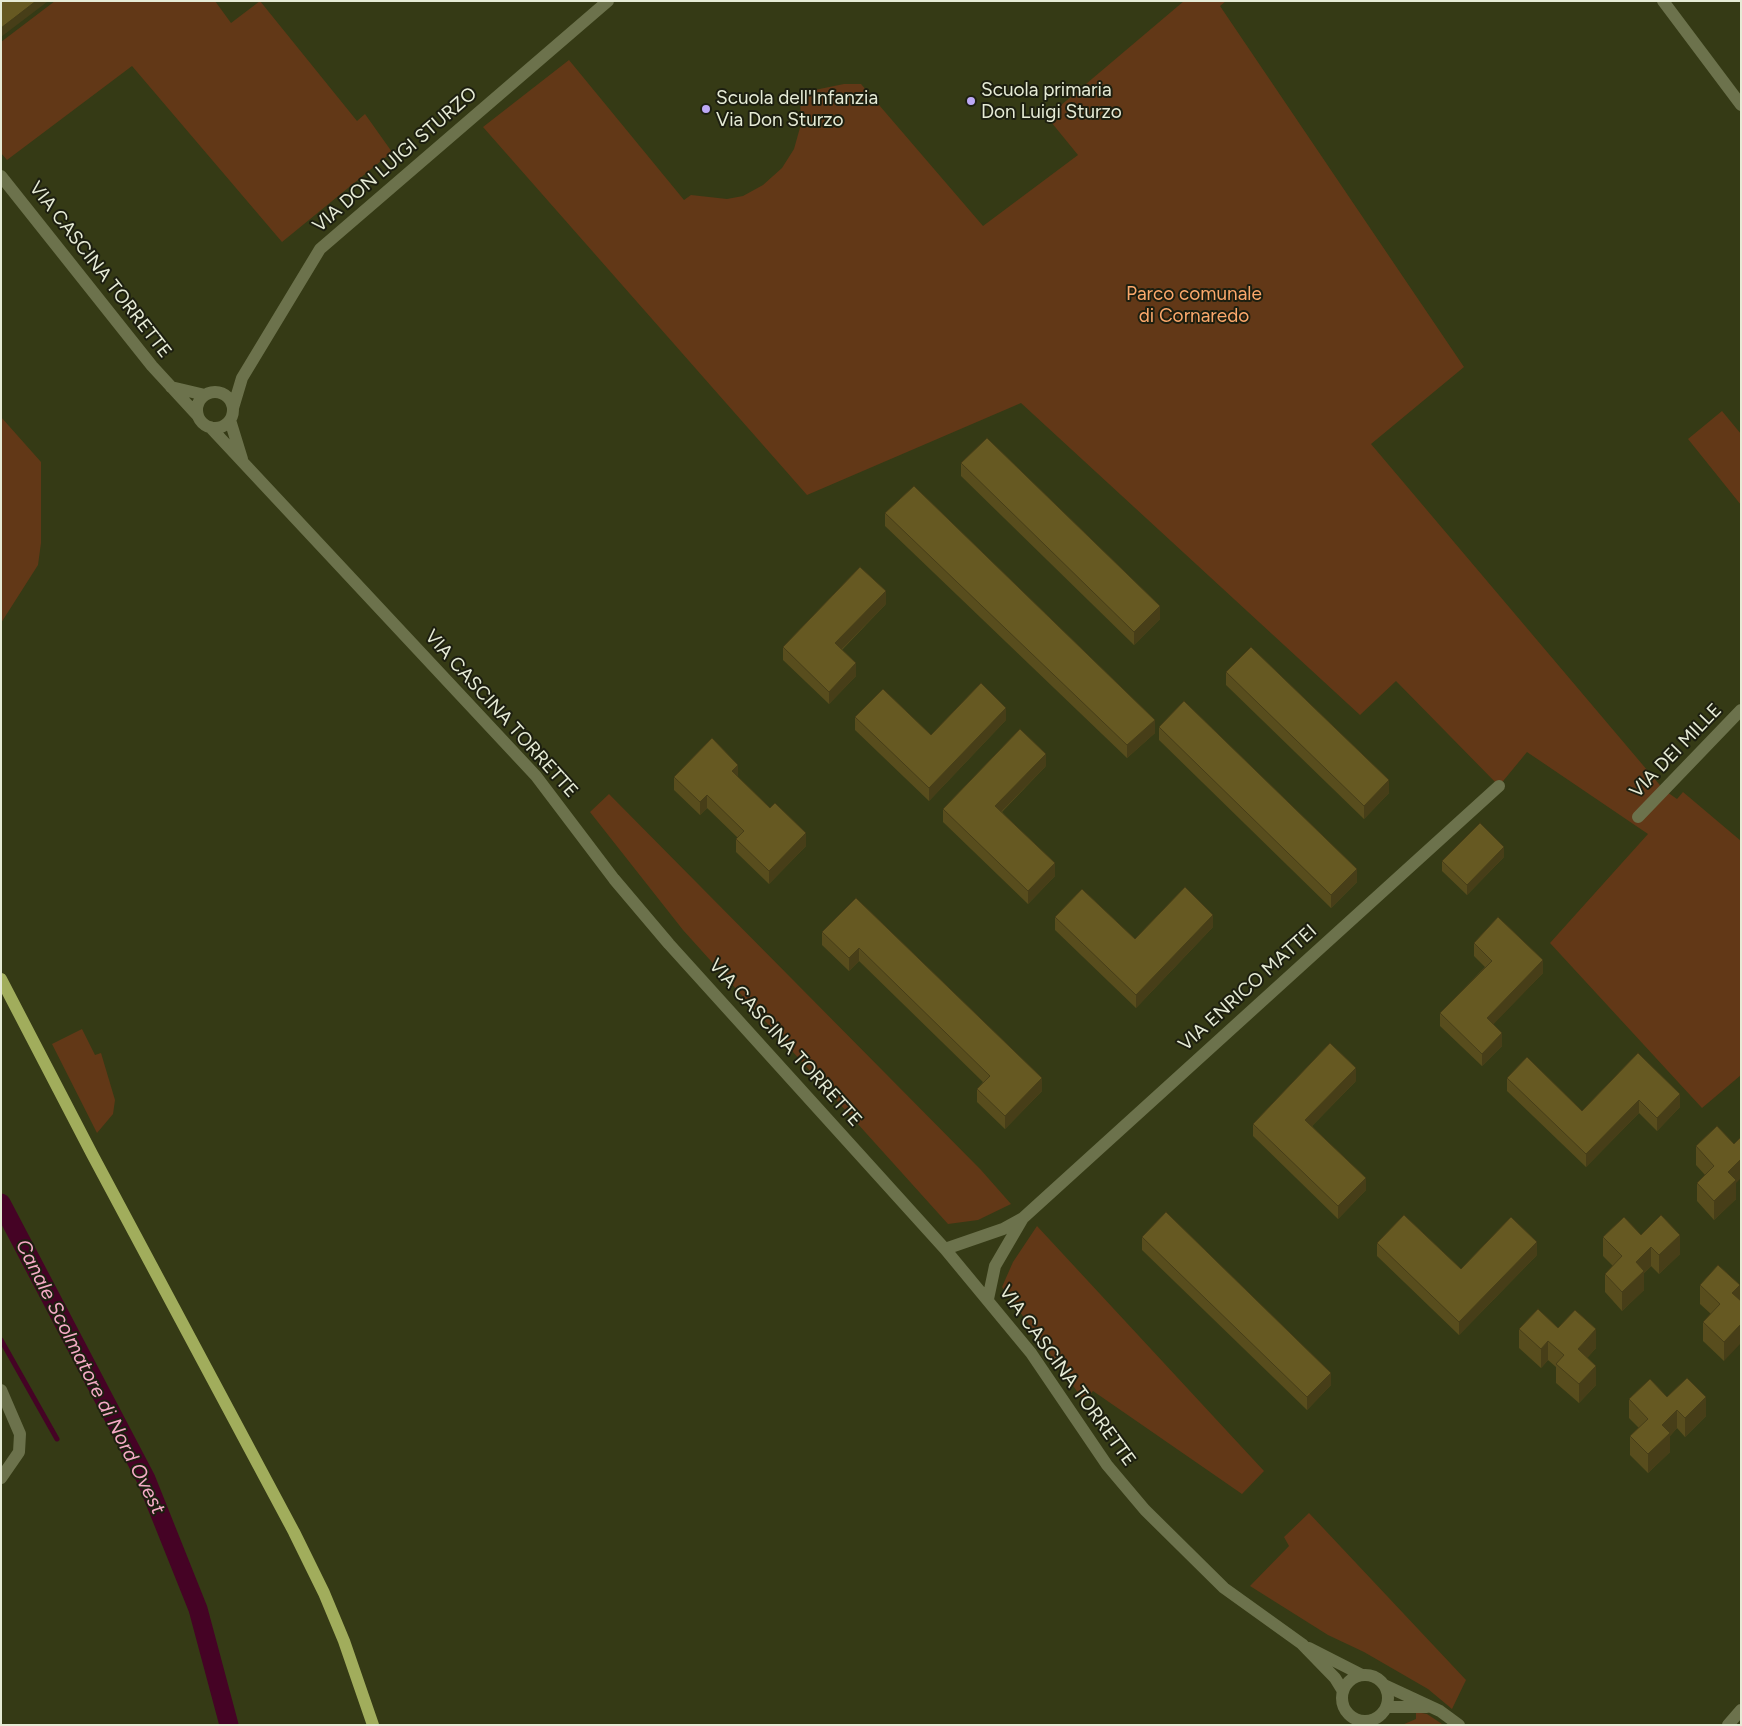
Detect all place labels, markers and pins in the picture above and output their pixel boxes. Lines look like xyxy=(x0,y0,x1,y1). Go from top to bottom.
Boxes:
place label: Scuola primaria Don Luigi Sturzo xyxy=(981,79,1122,123)
place label: Scuola dell'Infanzia Via Don Sturzo xyxy=(716,87,878,131)
marker: Scuola primaria Don Luigi Sturzo xyxy=(965,95,977,107)
marker: Scuola dell'Infanzia Via Don Sturzo xyxy=(700,103,712,115)

